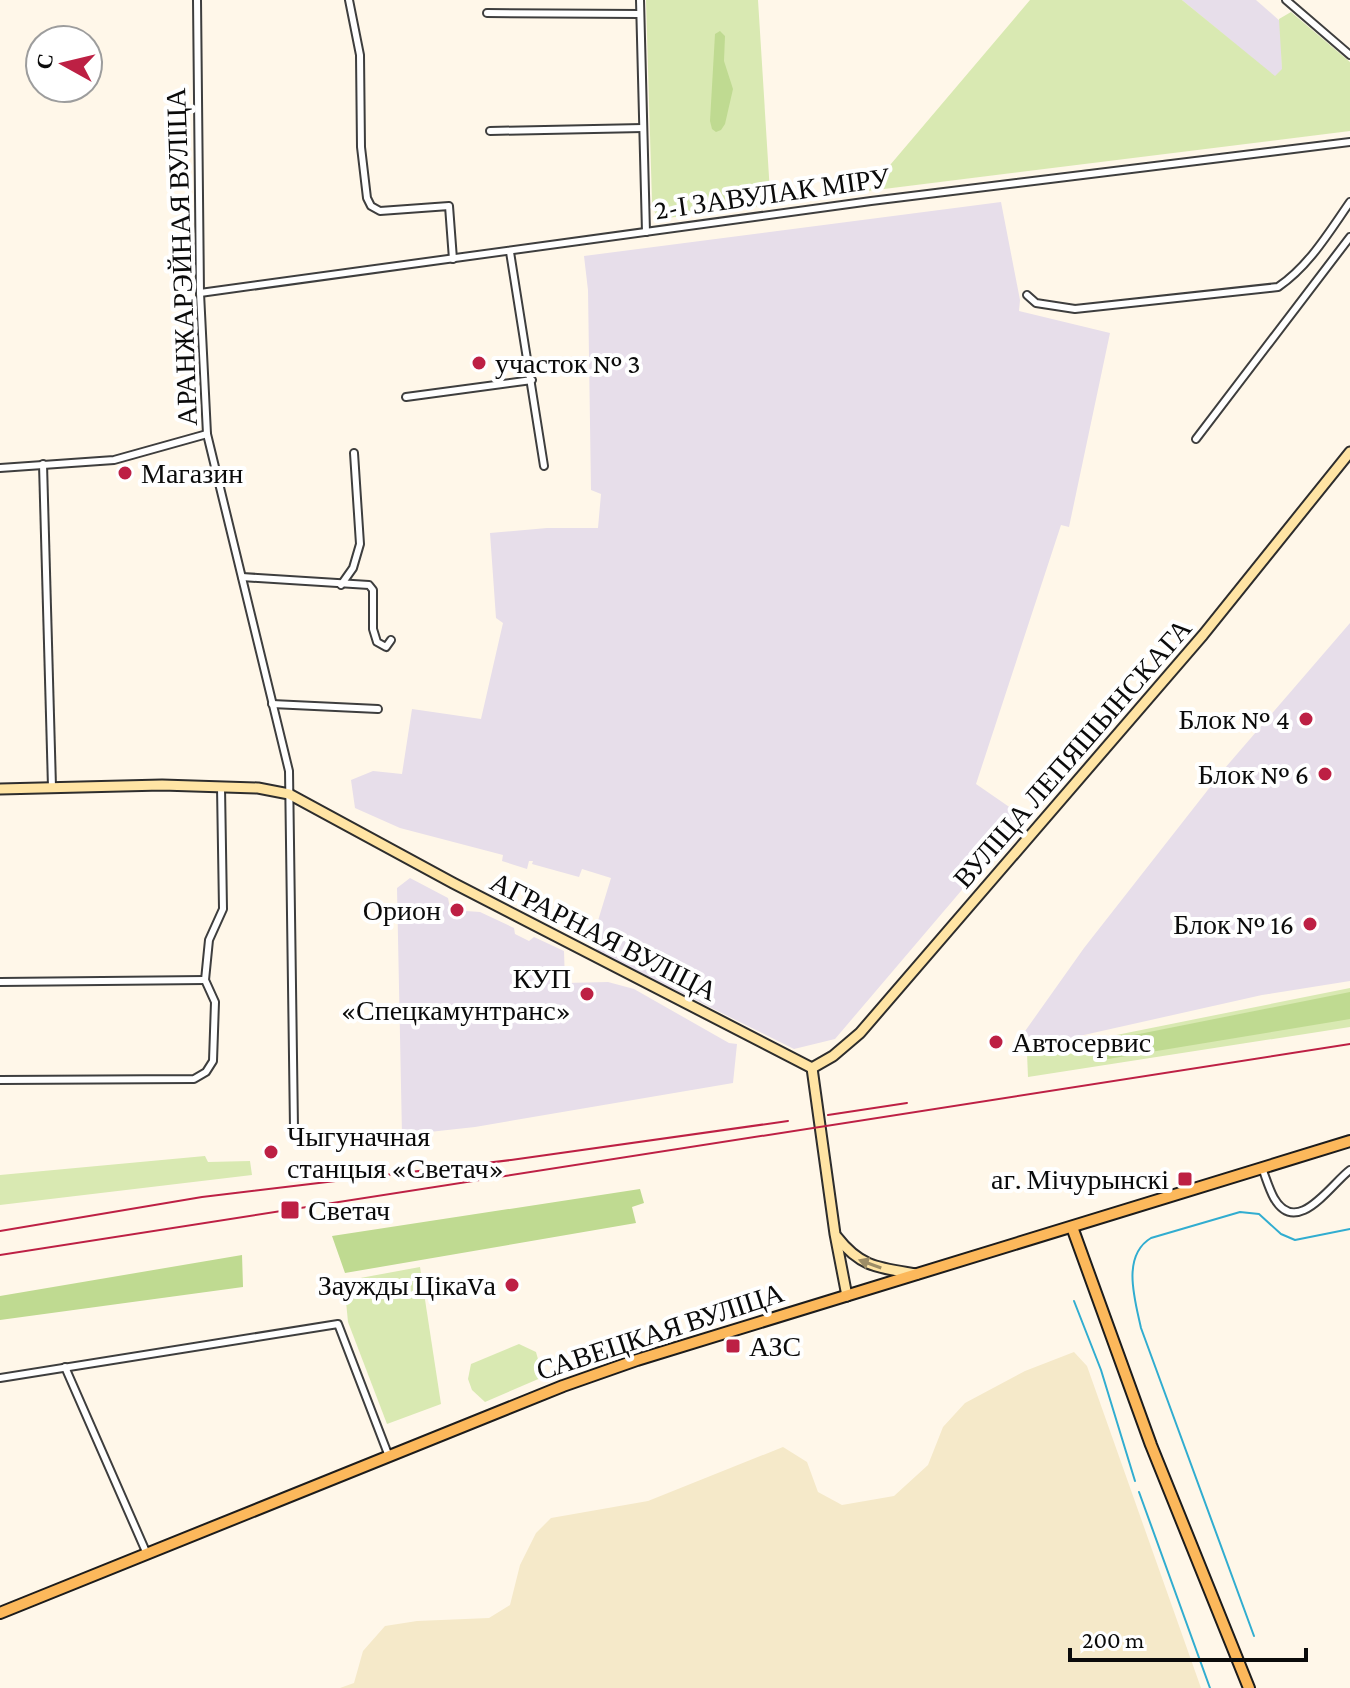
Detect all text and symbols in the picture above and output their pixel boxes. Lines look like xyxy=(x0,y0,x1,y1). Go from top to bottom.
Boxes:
north arrow xyxy=(24,24,104,104)
text: С xyxy=(31,52,58,71)
street label: АРАНЖАРЭЙНАЯ ВУЛІЦА xyxy=(160,87,203,427)
street label: 2-І ЗАВУЛАК МІРУ xyxy=(652,162,892,225)
place label: участок № 3 xyxy=(495,348,641,379)
marker: участок № 3 xyxy=(470,354,488,372)
place label: Магазин xyxy=(141,458,243,489)
marker: Магазин xyxy=(116,464,134,482)
street label: ВУЛІЦА ЛЕПЯШЫНСКАГА xyxy=(947,612,1198,894)
place label: Блок № 4 xyxy=(1179,704,1290,735)
marker: Блок № 4 xyxy=(1297,710,1315,728)
place label: Блок № 6 xyxy=(1198,759,1309,790)
marker: Блок № 6 xyxy=(1316,765,1334,783)
street label: АГРАРНАЯ ВУЛІЦА xyxy=(485,866,723,1007)
place label: Орион xyxy=(363,895,441,926)
marker: Орион xyxy=(448,901,466,919)
place label: Блок № 16 xyxy=(1173,909,1294,940)
marker: Блок № 16 xyxy=(1301,915,1319,933)
place label: КУП «Спецкамунтранс» xyxy=(341,963,571,1026)
marker: КУП «Спецкамунтранс» xyxy=(578,985,596,1003)
place label: Автосервис xyxy=(1012,1027,1151,1058)
marker: Автосервис xyxy=(987,1033,1005,1051)
place label: Чыгуначная станцыя «Светач» xyxy=(287,1121,504,1184)
marker: Чыгуначная станцыя «Светач» xyxy=(262,1143,280,1161)
place label: аг. Мічурынскі xyxy=(991,1164,1169,1195)
marker: аг. Мічурынскі xyxy=(1176,1170,1194,1188)
place label: Светач xyxy=(308,1195,390,1226)
marker: Светач xyxy=(279,1199,301,1221)
one-way arrow xyxy=(858,1257,882,1269)
place label: Заужды ЦікаVа xyxy=(318,1270,497,1301)
marker: Заужды ЦікаVа xyxy=(503,1276,521,1294)
street label: САВЕЦКАЯ ВУЛІЦА xyxy=(533,1277,788,1386)
place label: АЗС xyxy=(749,1331,801,1362)
marker: АЗС xyxy=(724,1337,742,1355)
scale bar xyxy=(1070,1612,1306,1662)
text: 200 m xyxy=(1082,1626,1144,1653)

